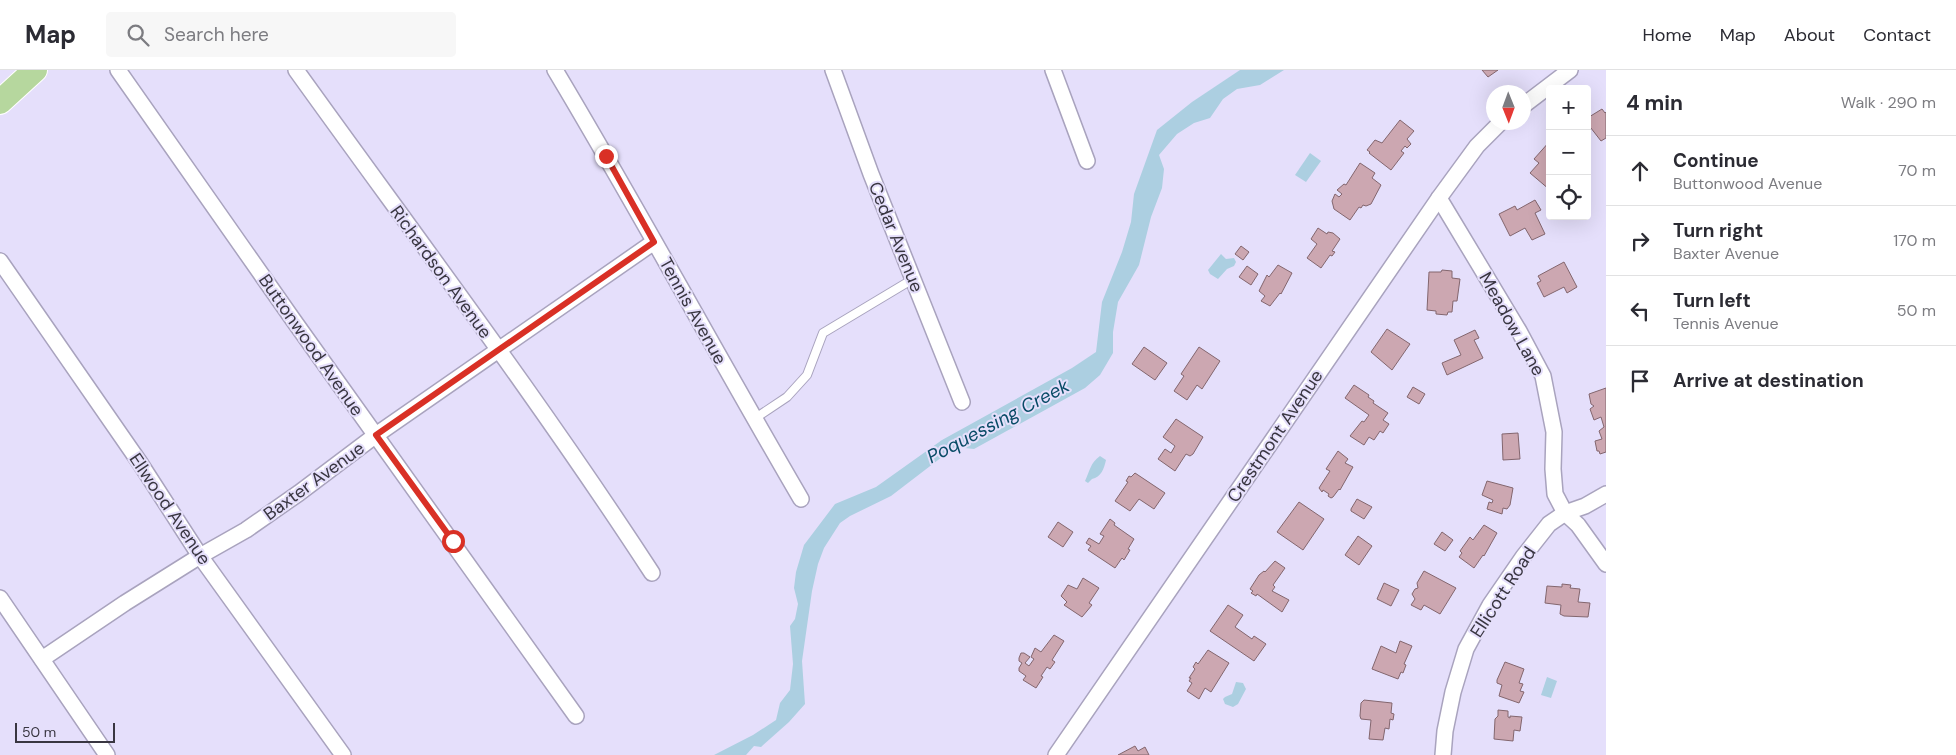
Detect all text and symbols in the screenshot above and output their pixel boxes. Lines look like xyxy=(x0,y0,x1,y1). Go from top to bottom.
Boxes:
search box xyxy=(106,12,456,57)
text: Map xyxy=(25,19,76,50)
icon: search xyxy=(124,21,152,49)
text: Search here xyxy=(164,22,269,47)
text: Home xyxy=(1642,23,1692,47)
text: Map xyxy=(1720,23,1756,47)
text: About xyxy=(1784,23,1835,47)
text: Contact xyxy=(1863,23,1931,47)
north arrow xyxy=(1486,85,1531,130)
map controls xyxy=(1546,85,1591,220)
button: + xyxy=(1546,85,1591,130)
text: 4 min xyxy=(1626,89,1683,117)
text: Walk · 290 m xyxy=(1841,92,1936,113)
button: − xyxy=(1546,130,1591,175)
route end xyxy=(595,145,618,168)
text: Continue xyxy=(1673,148,1759,173)
icon: ahead xyxy=(1626,157,1654,185)
text: 70 m xyxy=(1898,160,1936,181)
text: Buttonwood Avenue xyxy=(1673,173,1822,194)
button: locate xyxy=(1546,175,1591,220)
street label: Cedar Avenue xyxy=(863,178,929,296)
street label: Richardson Avenue xyxy=(385,201,497,343)
text: Turn right xyxy=(1673,218,1763,243)
icon: right xyxy=(1626,227,1654,255)
text: 170 m xyxy=(1893,230,1936,251)
text: Baxter Avenue xyxy=(1673,243,1779,264)
street label: Tennis Avenue xyxy=(654,253,732,369)
street label: Meadow Lane xyxy=(1474,268,1550,380)
street label: Buttonwood Avenue xyxy=(253,269,369,421)
text: Turn left xyxy=(1673,288,1751,313)
icon: left xyxy=(1626,297,1654,325)
text: 50 m xyxy=(1897,300,1936,321)
text: Tennis Avenue xyxy=(1673,313,1779,334)
street label: Crestmont Avenue xyxy=(1222,365,1328,507)
icon: arrive xyxy=(1626,367,1654,395)
text: Arrive at destination xyxy=(1673,368,1864,393)
water label: Poquessing Creek xyxy=(922,373,1074,469)
street label: Baxter Avenue xyxy=(259,436,369,526)
street label: Ellwood Avenue xyxy=(124,448,216,570)
route start xyxy=(442,530,465,553)
street label: Ellicott Road xyxy=(1465,542,1541,642)
scale bar xyxy=(15,720,115,743)
text: 50 m xyxy=(22,723,56,741)

